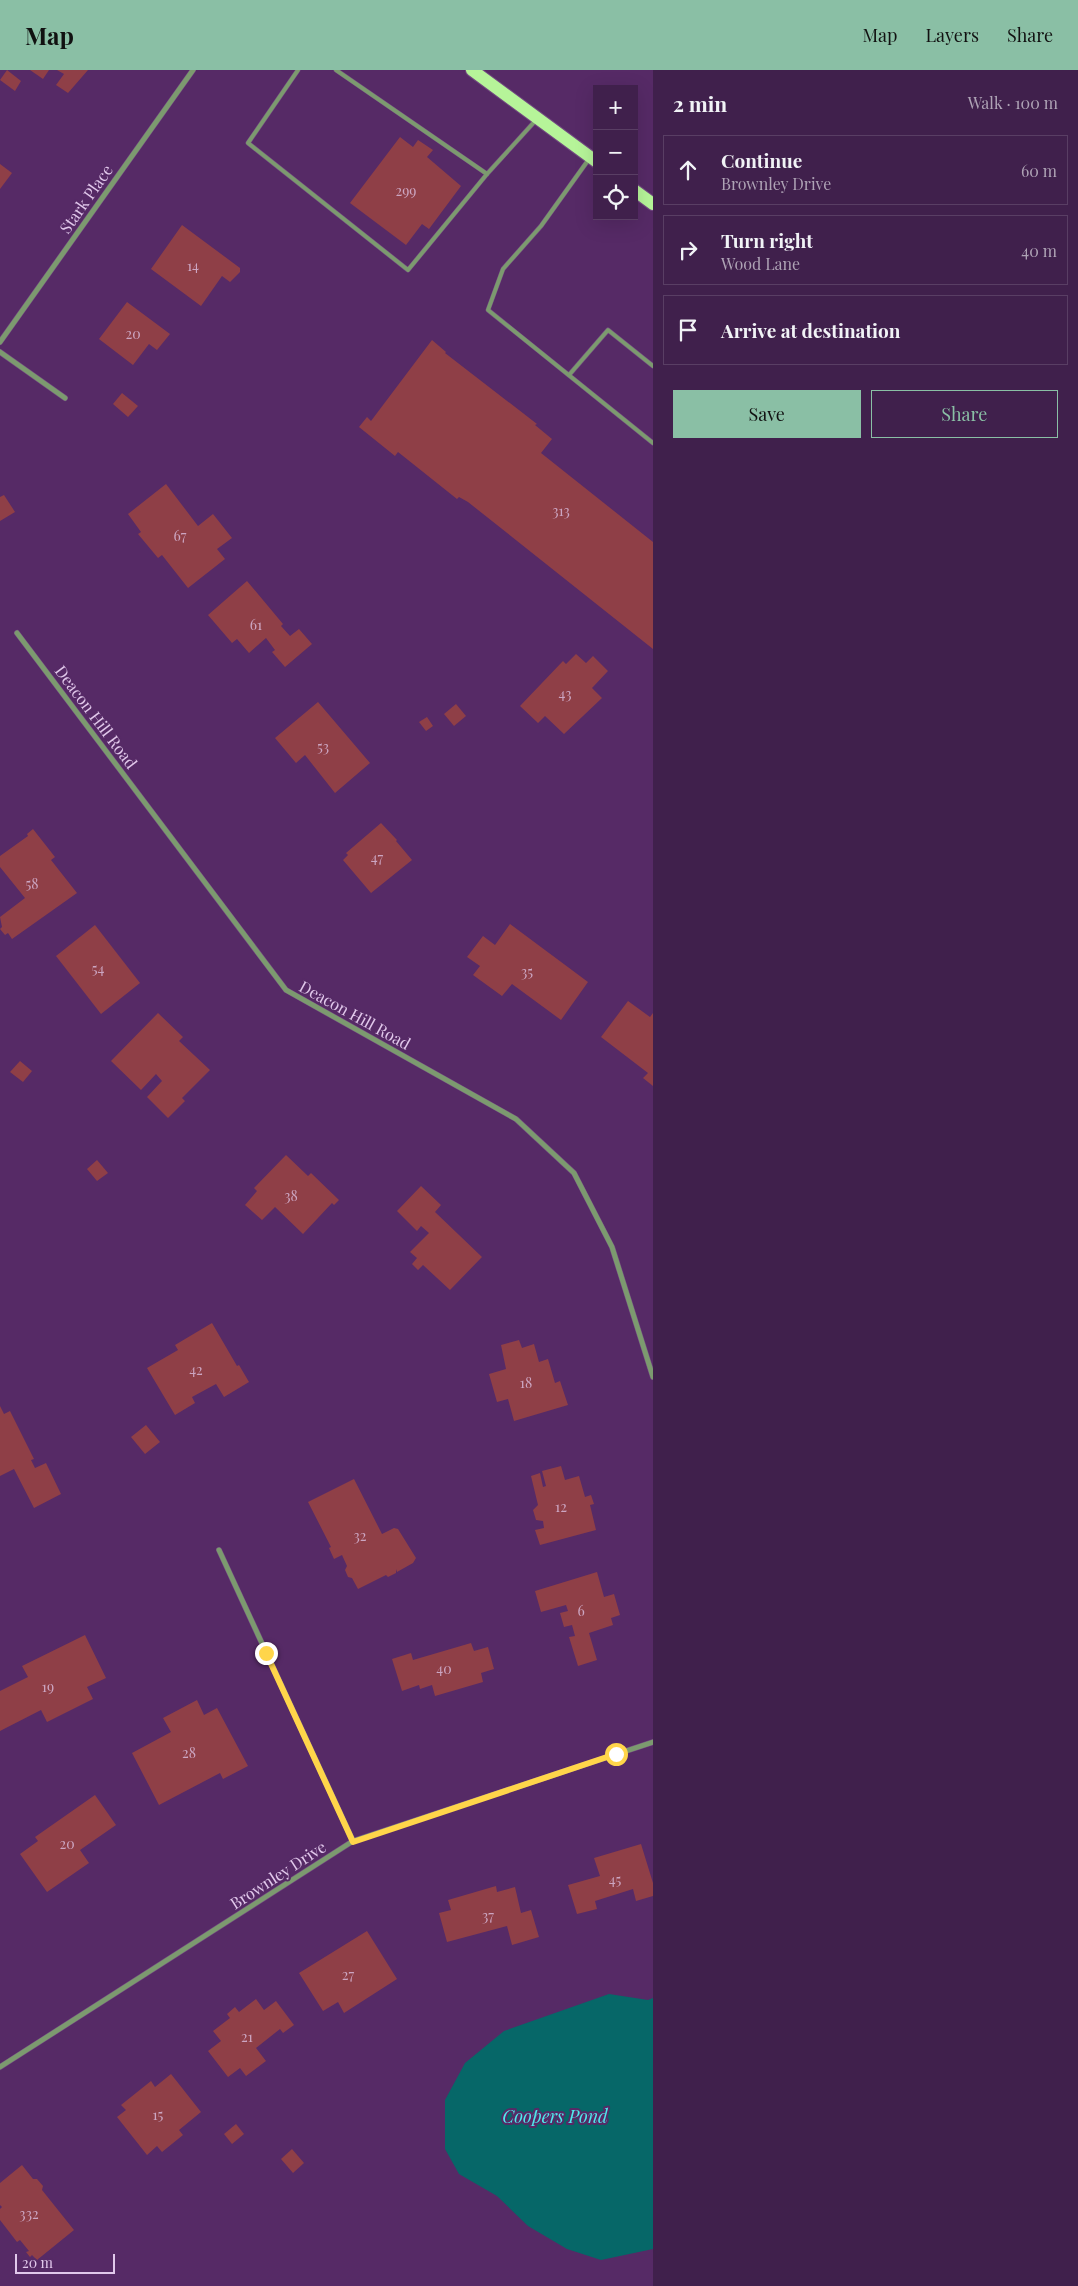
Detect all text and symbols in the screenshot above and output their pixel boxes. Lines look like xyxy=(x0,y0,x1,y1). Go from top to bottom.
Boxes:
text: Map xyxy=(25,19,74,51)
text: Map xyxy=(862,23,897,47)
text: Layers xyxy=(925,23,979,47)
text: Share xyxy=(1007,23,1053,47)
map controls xyxy=(593,85,638,220)
button: + xyxy=(593,85,638,130)
text: 2 min xyxy=(673,89,727,117)
text: Walk · 100 m xyxy=(968,92,1058,113)
button: − xyxy=(593,130,638,175)
text: Continue xyxy=(721,147,802,173)
icon: ahead xyxy=(674,156,702,184)
street label: Stark Place xyxy=(54,160,117,237)
text: 60 m xyxy=(1021,160,1057,181)
text: Brownley Drive xyxy=(721,173,831,194)
button: locate xyxy=(593,175,638,220)
house number: 299 xyxy=(396,181,416,200)
text: Turn right xyxy=(721,227,813,253)
icon: right xyxy=(674,236,702,264)
text: 40 m xyxy=(1021,240,1057,261)
text: Wood Lane xyxy=(721,253,800,274)
house number: 14 xyxy=(187,256,199,275)
icon: arrive xyxy=(674,316,702,344)
text: Arrive at destination xyxy=(721,317,901,343)
house number: 20 xyxy=(125,324,141,343)
button: Save xyxy=(673,390,861,438)
button: Share xyxy=(871,390,1058,438)
house number: 313 xyxy=(552,501,570,520)
house number: 67 xyxy=(174,526,187,545)
house number: 61 xyxy=(250,615,262,634)
street label: Deacon Hill Road xyxy=(51,661,142,773)
house number: 43 xyxy=(559,684,571,703)
house number: 53 xyxy=(317,737,329,756)
house number: 47 xyxy=(371,848,384,867)
house number: 58 xyxy=(25,874,39,893)
house number: 54 xyxy=(92,959,104,978)
house number: 35 xyxy=(521,962,533,981)
street label: Deacon Hill Road xyxy=(296,975,415,1054)
house number: 38 xyxy=(284,1186,298,1205)
house number: 42 xyxy=(189,1360,203,1379)
house number: 18 xyxy=(520,1373,532,1392)
house number: 12 xyxy=(555,1497,567,1516)
house number: 32 xyxy=(353,1526,367,1545)
house number: 6 xyxy=(577,1601,585,1620)
route end xyxy=(255,1642,278,1665)
house number: 40 xyxy=(436,1659,452,1678)
house number: 19 xyxy=(42,1677,54,1696)
house number: 28 xyxy=(182,1743,196,1762)
route start xyxy=(605,1743,628,1766)
house number: 20 xyxy=(59,1834,75,1853)
street label: Brownley Drive xyxy=(226,1836,330,1913)
house number: 45 xyxy=(609,1870,622,1889)
house number: 37 xyxy=(482,1906,494,1925)
house number: 27 xyxy=(342,1965,355,1984)
house number: 21 xyxy=(241,2027,253,2046)
water label: Coopers Pond xyxy=(502,2104,609,2128)
house number: 15 xyxy=(153,2105,164,2124)
house number: 332 xyxy=(19,2204,39,2223)
scale bar xyxy=(15,2251,115,2274)
text: 20 m xyxy=(22,2253,53,2272)

